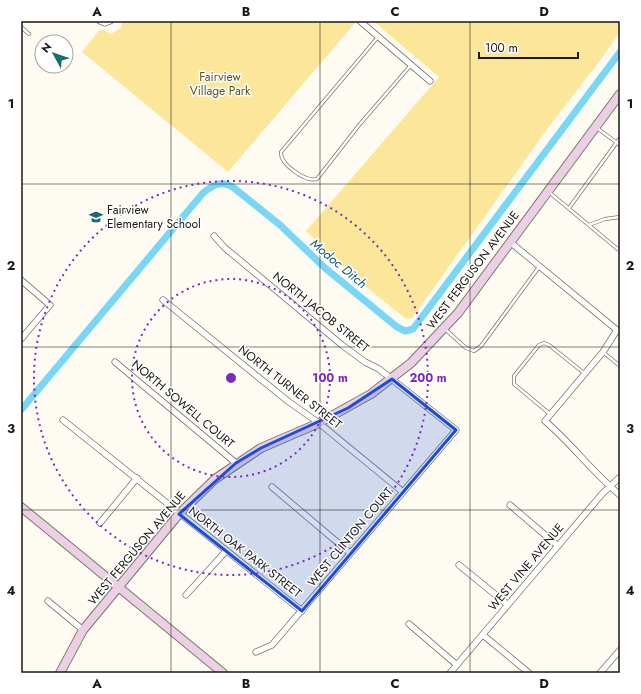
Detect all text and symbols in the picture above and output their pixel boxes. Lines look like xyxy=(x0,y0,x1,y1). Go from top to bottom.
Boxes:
text: A xyxy=(91,2,102,21)
text: B xyxy=(242,2,251,21)
text: C xyxy=(390,2,400,21)
text: D xyxy=(539,2,549,21)
north arrow xyxy=(34,34,74,74)
scale bar xyxy=(479,34,578,60)
text: N xyxy=(37,39,55,56)
text: 100 m xyxy=(485,39,518,57)
park label: Fairview Village Park xyxy=(190,68,251,100)
text: 1 xyxy=(8,94,14,113)
text: 1 xyxy=(627,94,633,113)
place label: Fairview Elementary School xyxy=(107,201,201,233)
street label: WEST FERGUSON AVENUE xyxy=(422,207,524,333)
school or university icon: Fairview Elementary School xyxy=(88,209,104,225)
water label: Modoc Ditch xyxy=(306,234,371,293)
text: 2 xyxy=(7,256,15,275)
text: 2 xyxy=(626,256,634,275)
street label: NORTH JACOB STREET xyxy=(269,267,373,357)
street label: NORTH TURNER STREET xyxy=(234,341,346,433)
street label: NORTH SOWELL COURT xyxy=(128,356,239,453)
text: 100 m xyxy=(312,369,348,387)
text: 200 m xyxy=(409,369,447,387)
centre of rings xyxy=(224,371,238,385)
text: 3 xyxy=(7,419,15,438)
text: 3 xyxy=(626,419,634,438)
street label: WEST CLINTON COURT xyxy=(303,483,397,591)
street label: WEST FERGUSON AVENUE xyxy=(84,487,190,609)
street label: NORTH OAK PARK STREET xyxy=(185,502,306,602)
street label: WEST VINE AVENUE xyxy=(484,519,568,615)
text: 4 xyxy=(6,581,16,600)
text: 4 xyxy=(625,581,635,600)
text: A xyxy=(91,674,102,693)
text: B xyxy=(242,674,251,693)
text: C xyxy=(390,674,400,693)
text: D xyxy=(539,674,549,693)

